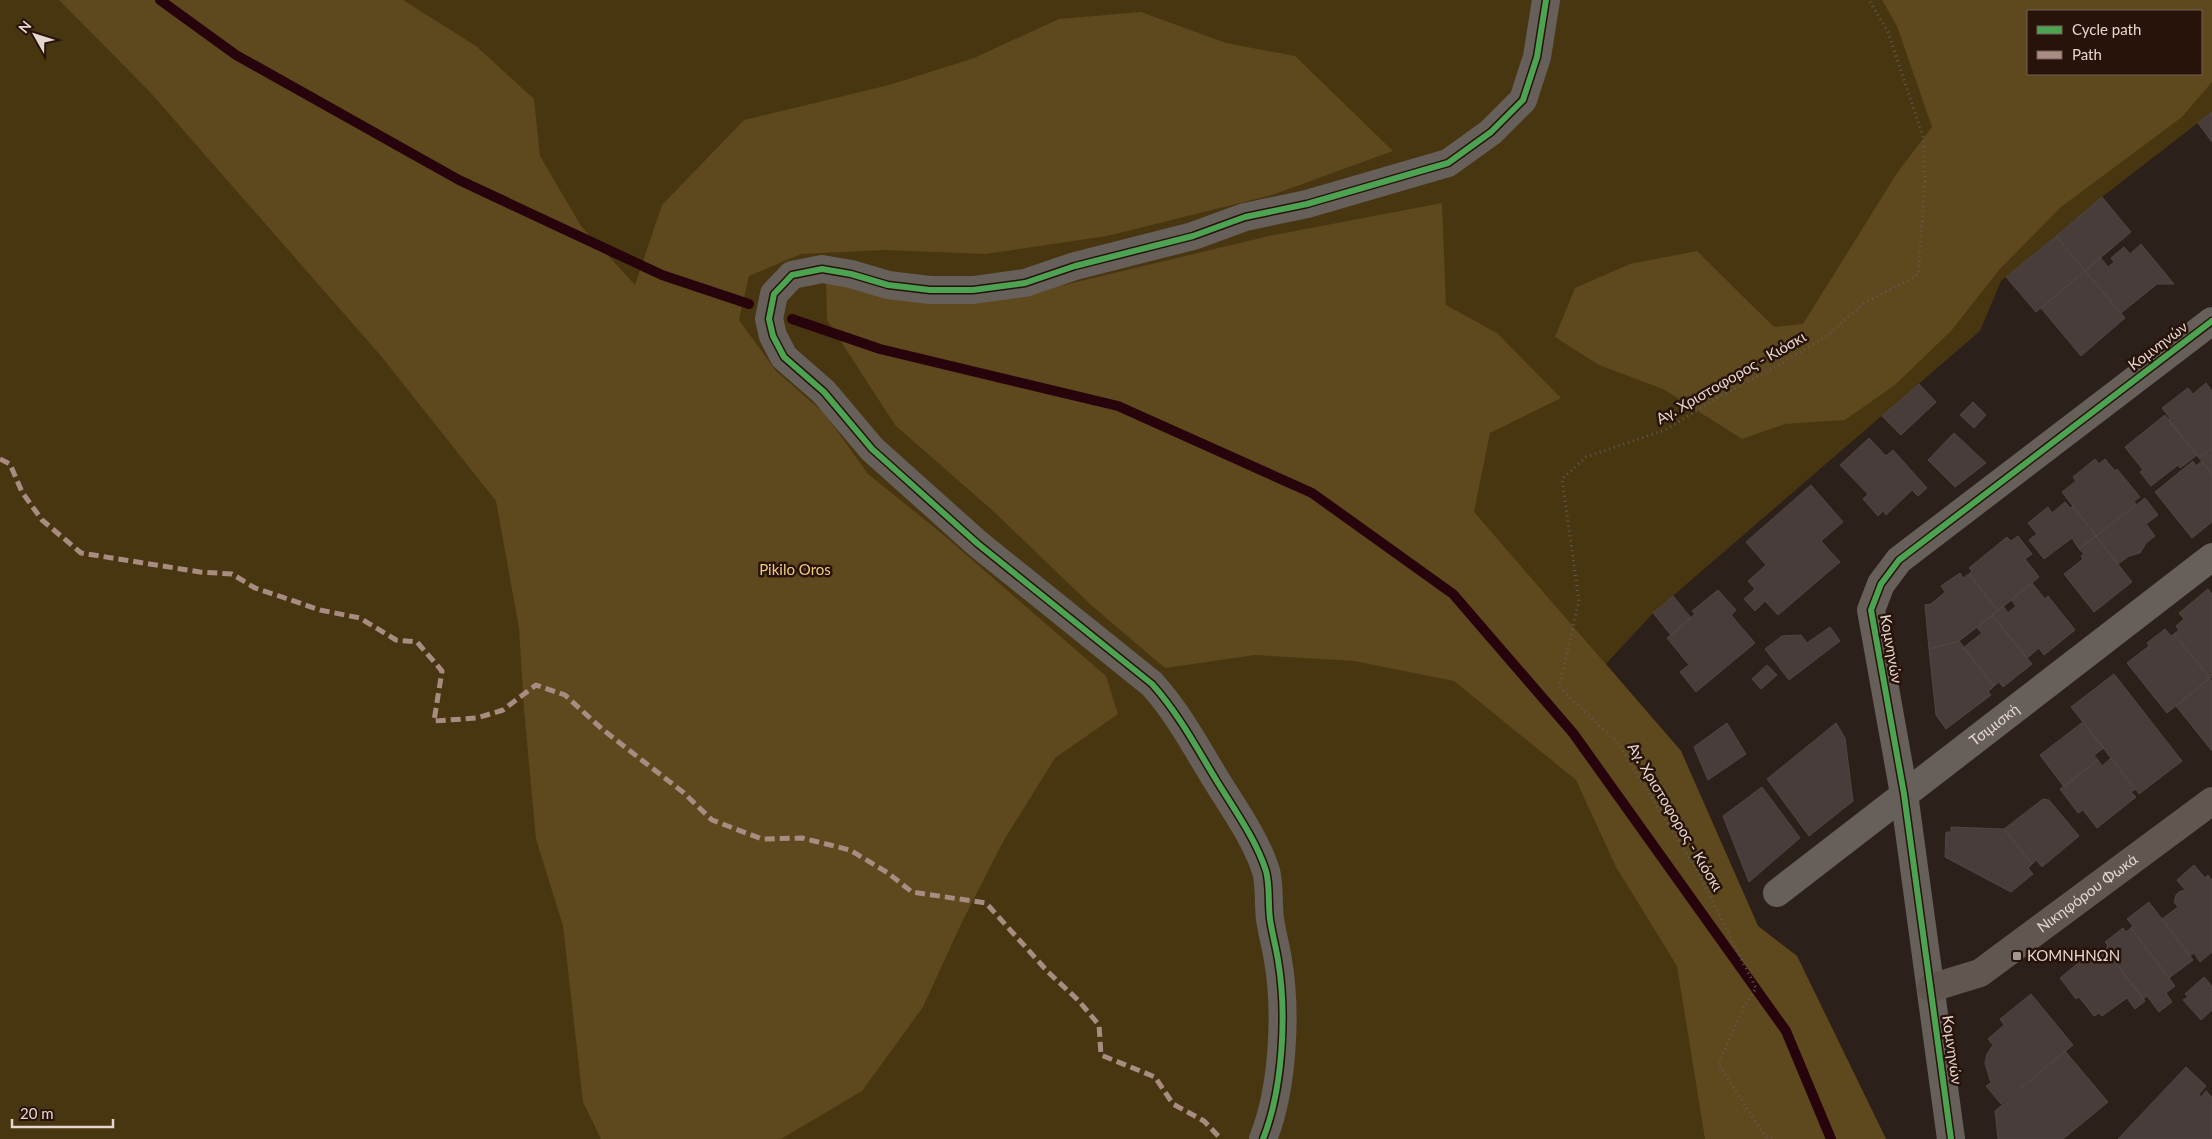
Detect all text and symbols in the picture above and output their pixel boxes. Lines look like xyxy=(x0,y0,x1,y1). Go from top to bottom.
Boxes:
north arrow xyxy=(10,10,60,60)
legend xyxy=(2027,10,2202,75)
text: N xyxy=(15,17,35,36)
text: Cycle path xyxy=(2072,20,2141,38)
text: Path xyxy=(2072,45,2102,63)
street label: Κομνηνών xyxy=(2124,317,2191,373)
street label: Αγ. Χριστοφορος - Κιόσκι xyxy=(1652,327,1809,427)
park label: Pikilo Oros xyxy=(759,560,831,578)
street label: Κομνηνών xyxy=(1877,613,1907,685)
street label: Τσιμισκή xyxy=(1965,699,2023,749)
street label: Αγ. Χριστοφορος - Κιόσκι xyxy=(1624,739,1727,894)
street label: Νικηφόρου Φωκά xyxy=(2033,849,2141,936)
place label: ΚΟΜΝΗΝΩΝ xyxy=(2027,946,2120,964)
marker: ΚΟΜΝΗΝΩΝ xyxy=(2011,950,2023,962)
street label: Κομνηνών xyxy=(1939,1014,1967,1086)
scale bar xyxy=(12,1096,114,1128)
text: 20 m xyxy=(20,1104,54,1122)

